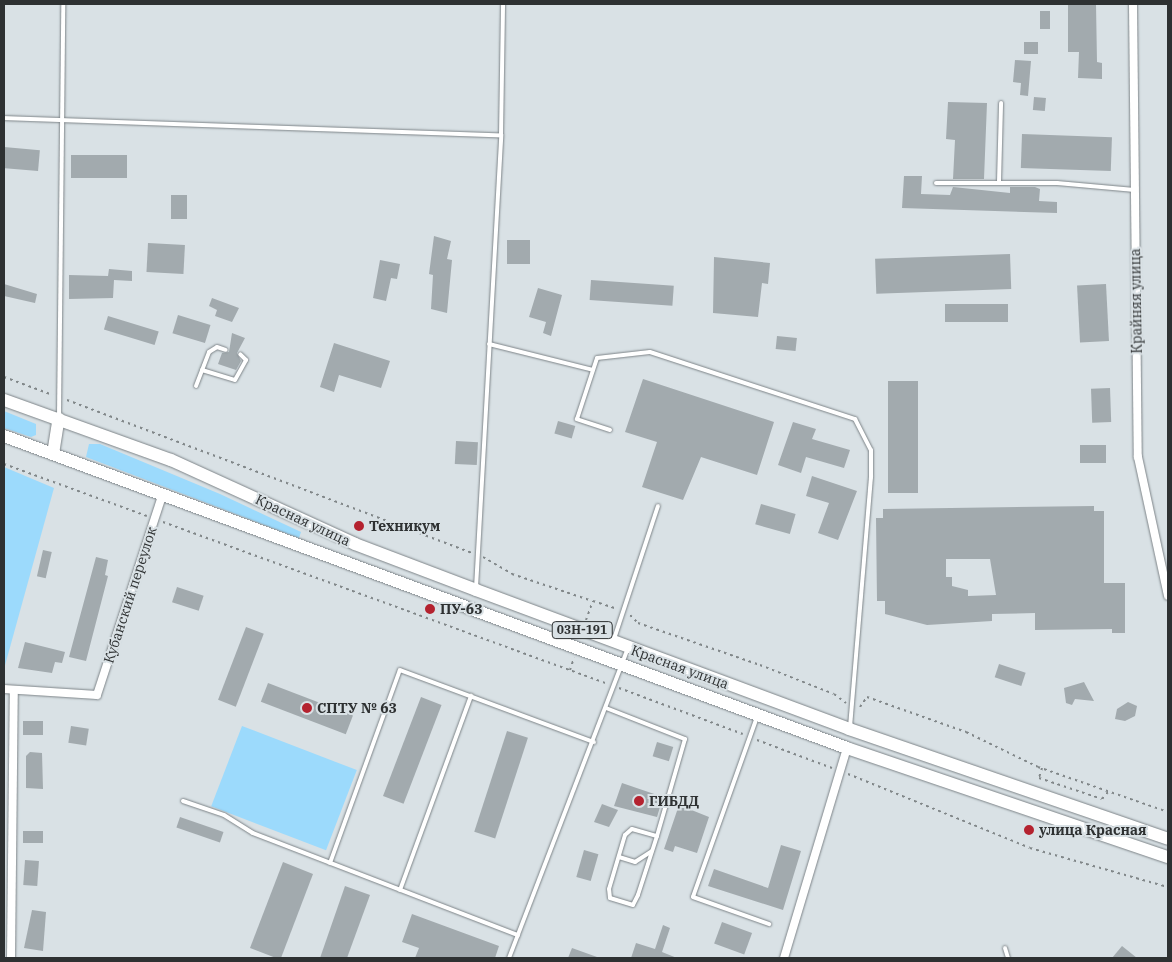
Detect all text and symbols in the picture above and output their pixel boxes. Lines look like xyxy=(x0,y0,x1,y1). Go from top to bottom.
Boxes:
street label: Крайняя улица xyxy=(1127,248,1145,354)
street label: Красная улица xyxy=(253,491,353,549)
place label: Техникум xyxy=(369,518,440,534)
marker: Техникум xyxy=(353,520,365,532)
street label: Кубанский переулок xyxy=(100,525,160,665)
place label: ПУ-63 xyxy=(440,601,483,617)
marker: ПУ-63 xyxy=(424,603,436,615)
road number: 03Н-191 xyxy=(551,620,613,640)
street label: Красная улица xyxy=(629,642,731,692)
place label: СПТУ № 63 xyxy=(317,700,397,716)
marker: СПТУ № 63 xyxy=(301,702,313,714)
place label: ГИБДД xyxy=(649,793,699,809)
marker: ГИБДД xyxy=(633,795,645,807)
place label: улица Красная xyxy=(1039,822,1147,838)
marker: улица Красная xyxy=(1023,824,1035,836)

